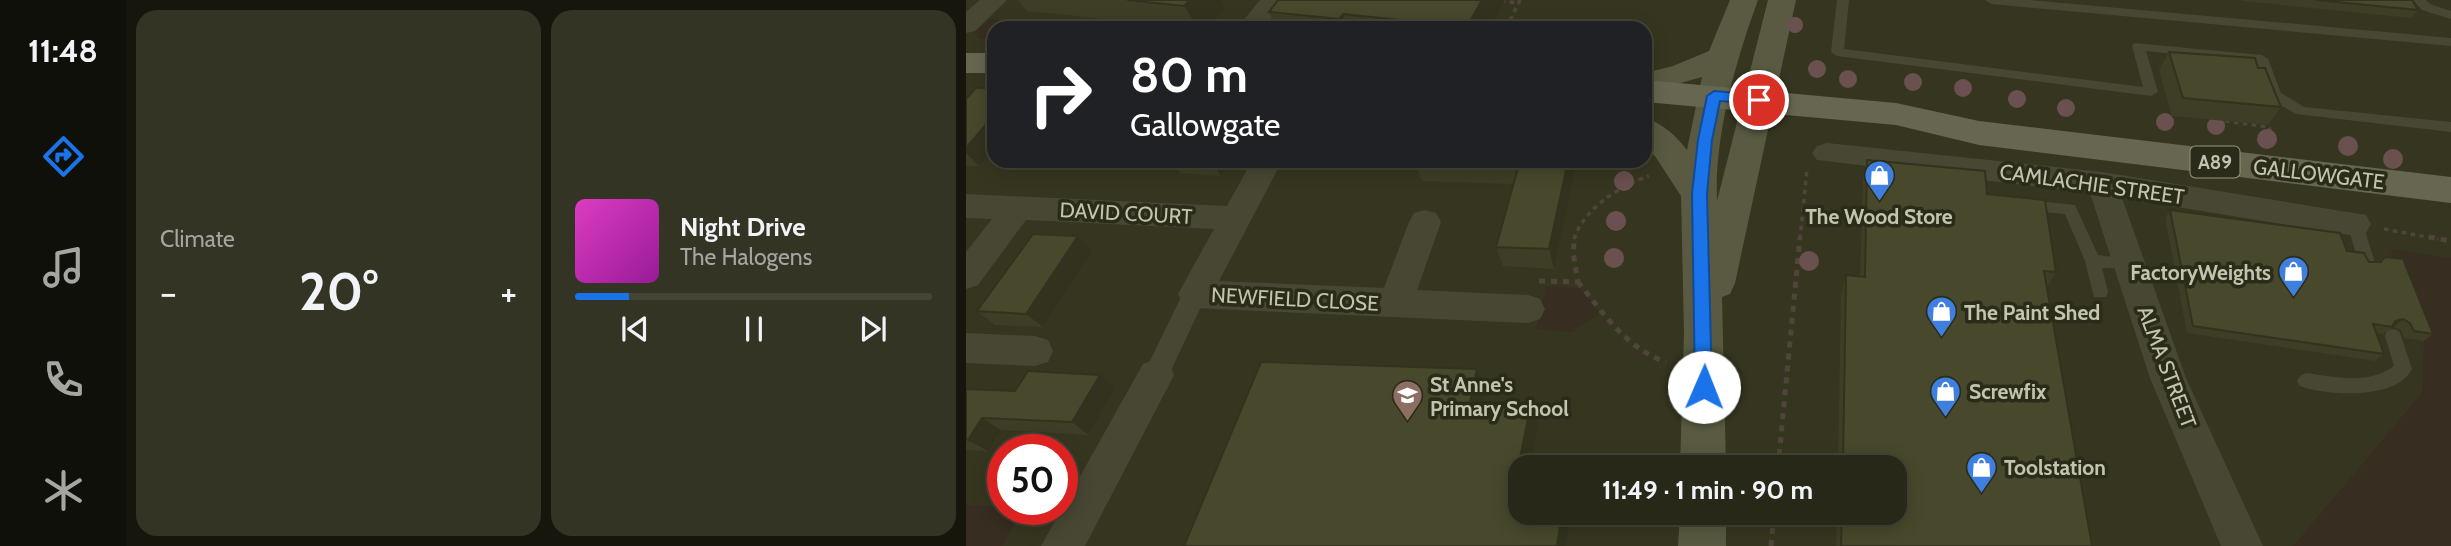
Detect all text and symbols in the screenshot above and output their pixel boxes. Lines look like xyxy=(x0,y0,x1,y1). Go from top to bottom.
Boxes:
text: 11:48 xyxy=(28,31,98,70)
text: 80 m xyxy=(1130,45,1248,104)
icon: right xyxy=(1015,49,1106,140)
pin xyxy=(1729,70,1789,130)
icon: arrive xyxy=(1740,81,1778,119)
text: Gallowgate xyxy=(1130,105,1280,144)
icon: directions xyxy=(39,132,88,181)
road number: A89 xyxy=(2190,146,2240,178)
street label: GALLOWGATE xyxy=(2252,154,2386,194)
shop icon: The Wood Store xyxy=(1862,159,1896,203)
street label: CAMLACHIE STREET xyxy=(1998,159,2186,209)
street label: DAVID COURT xyxy=(1059,197,1193,229)
place label: The Wood Store xyxy=(1805,204,1953,229)
text: Night Drive xyxy=(680,211,806,243)
text: Climate xyxy=(160,225,235,253)
icon: music xyxy=(39,243,88,292)
text: The Halogens xyxy=(680,243,812,271)
shop icon: FactoryWeights xyxy=(2277,255,2311,299)
text: 20° xyxy=(299,260,378,323)
place label: FactoryWeights xyxy=(2130,260,2271,285)
text: − xyxy=(160,269,177,316)
text: + xyxy=(500,269,517,316)
street label: NEWFIELD CLOSE xyxy=(1211,282,1379,316)
shop icon: The Paint Shed xyxy=(1924,295,1958,339)
place label: The Paint Shed xyxy=(1964,300,2100,325)
street label: ALMA STREET xyxy=(2132,302,2202,432)
icon: previous xyxy=(616,310,654,348)
icon: pause xyxy=(735,310,773,348)
icon: next xyxy=(854,310,892,348)
position arrow xyxy=(1667,350,1741,424)
icon: phone xyxy=(39,355,88,404)
place label: St Anne's Primary School xyxy=(1430,372,1569,421)
shop icon: Screwfix xyxy=(1929,374,1963,418)
school or university icon: St Anne's Primary School xyxy=(1390,379,1424,423)
place label: Screwfix xyxy=(1969,379,2047,404)
speed limit sign: 50 xyxy=(987,434,1078,525)
shop icon: Toolstation xyxy=(1964,450,1998,494)
place label: Toolstation xyxy=(2004,455,2106,480)
icon: climate xyxy=(39,466,88,515)
text: 11:49 · 1 min · 90 m xyxy=(1602,474,1813,506)

